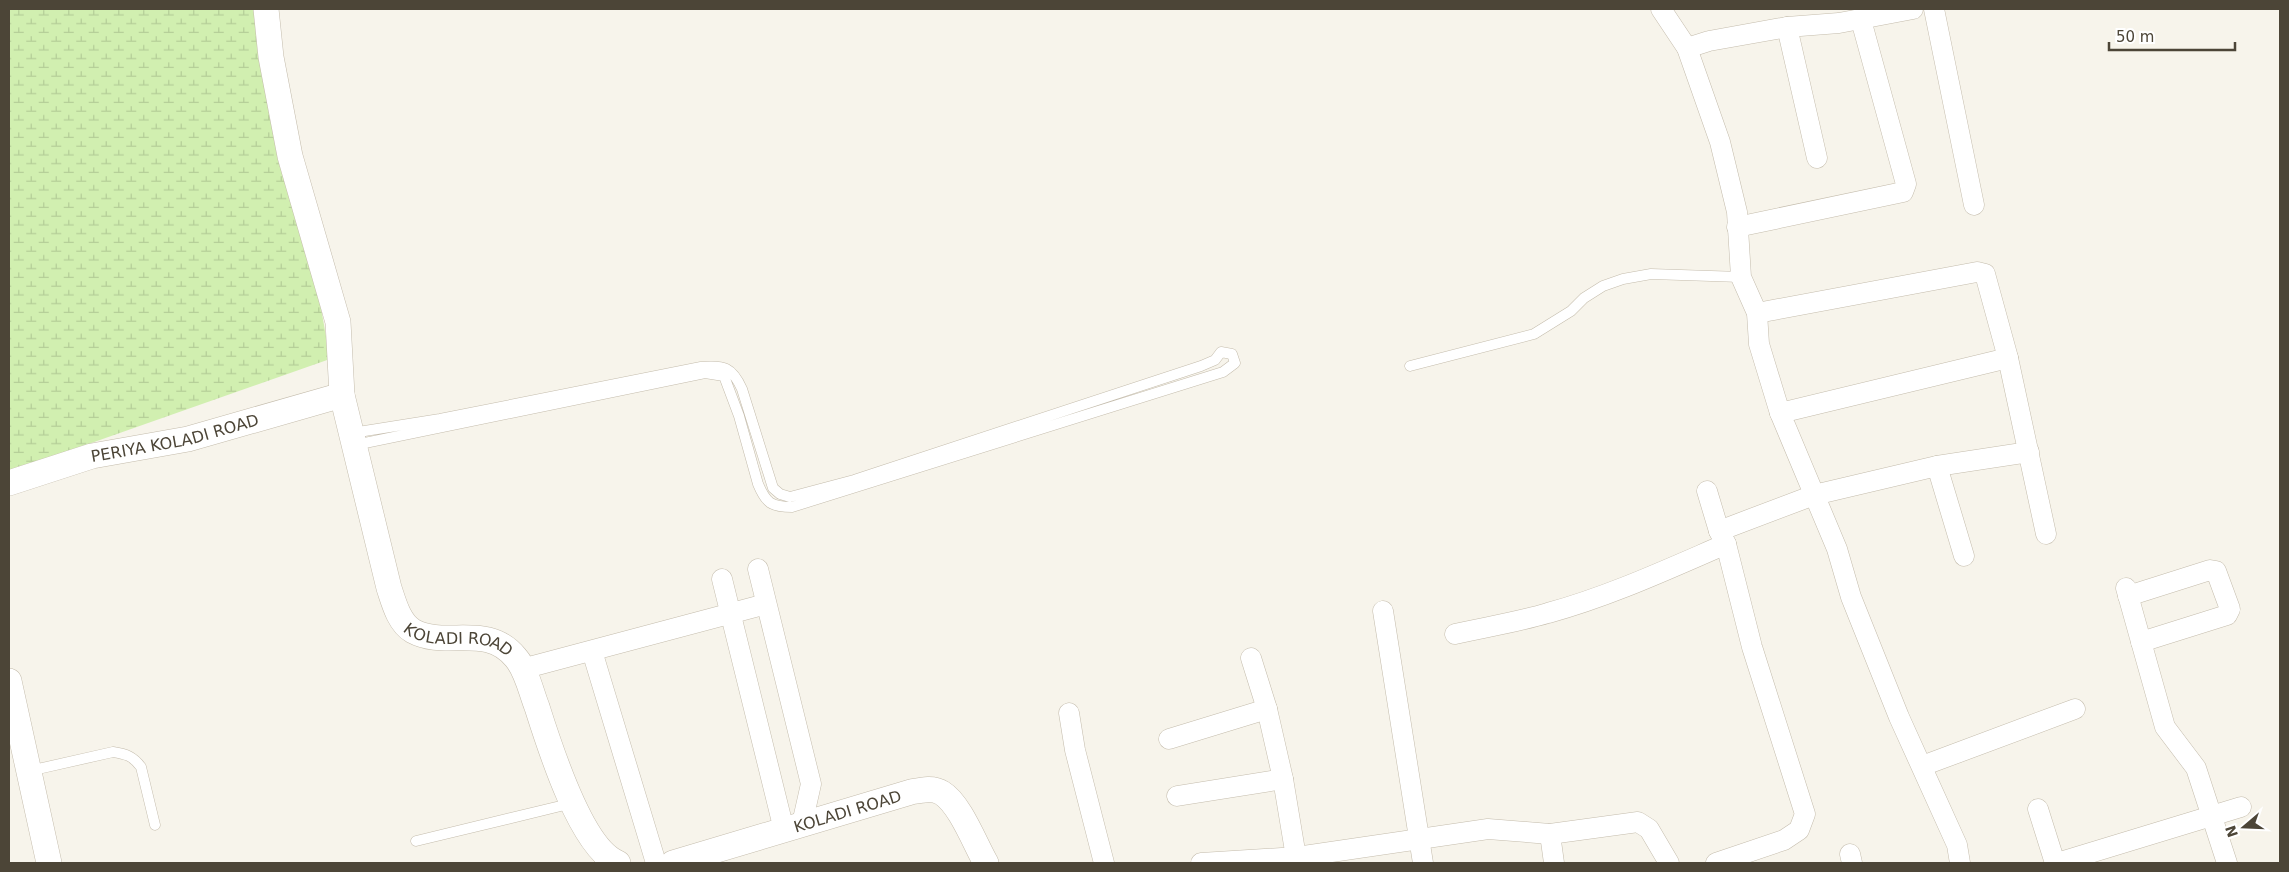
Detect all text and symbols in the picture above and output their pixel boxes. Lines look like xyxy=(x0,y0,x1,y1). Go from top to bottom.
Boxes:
scale bar xyxy=(2109,20,2235,52)
text: 50 m xyxy=(2116,28,2154,46)
street label: PERIYA KOLADI ROAD xyxy=(89,410,261,466)
street label: KOLADI ROAD xyxy=(400,618,517,660)
street label: KOLADI ROAD xyxy=(791,786,903,836)
north arrow xyxy=(2219,802,2269,852)
text: N xyxy=(2222,823,2241,839)

